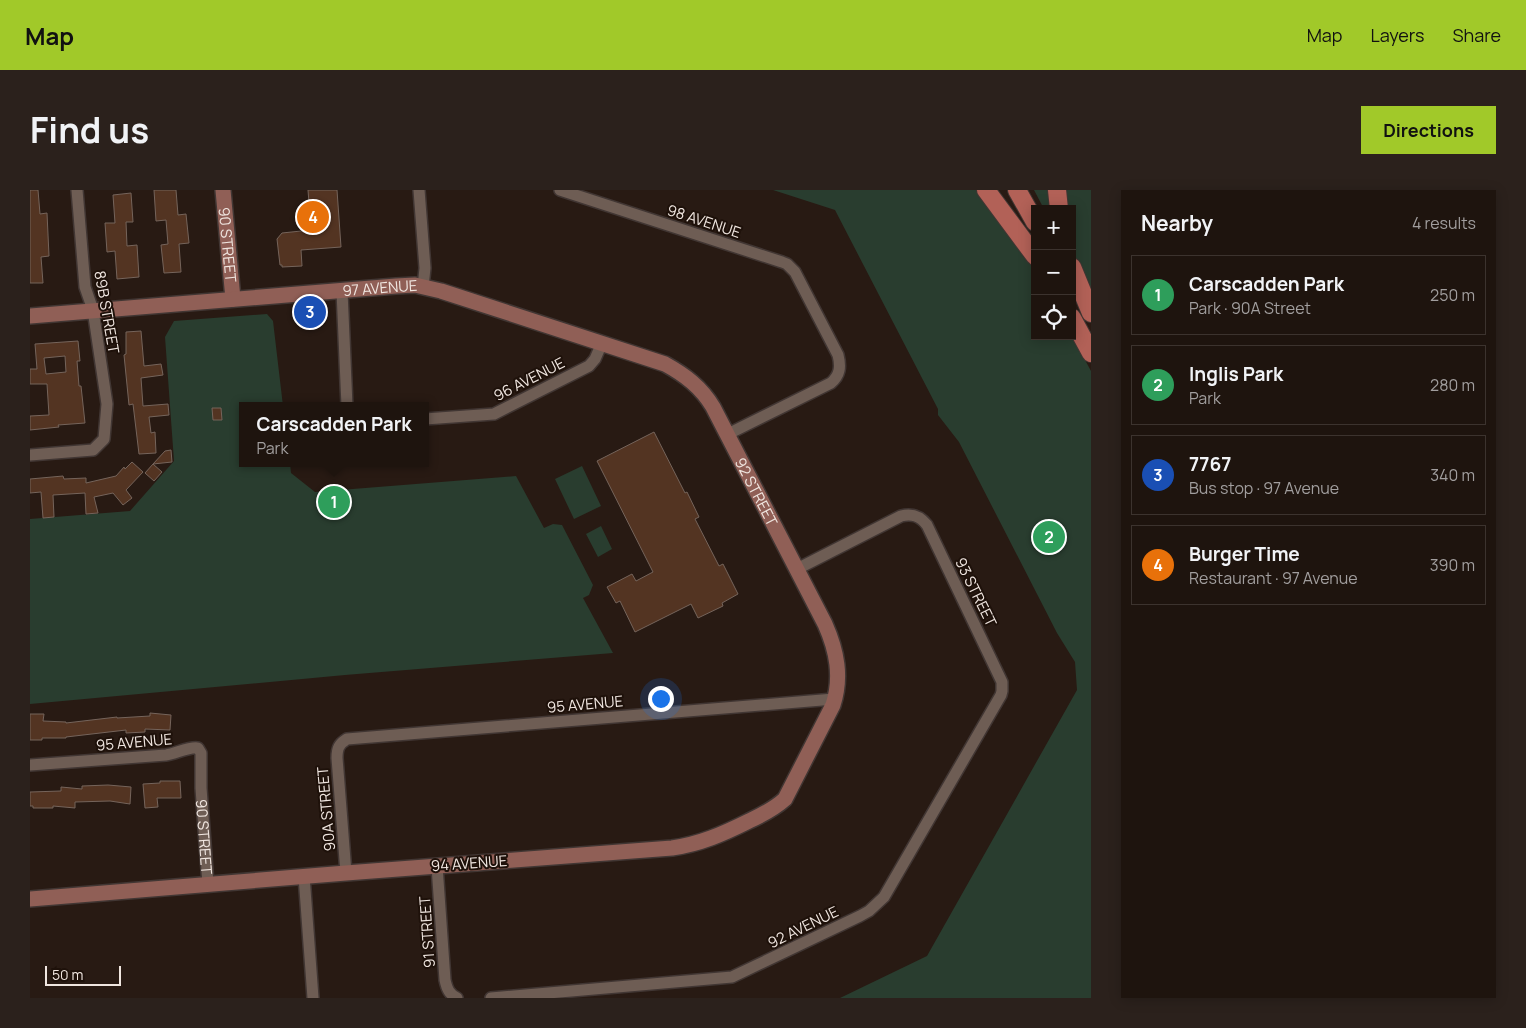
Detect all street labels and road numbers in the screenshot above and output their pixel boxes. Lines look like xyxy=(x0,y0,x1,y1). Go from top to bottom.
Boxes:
street label: 98 AVENUE xyxy=(664,199,744,243)
street label: 90 STREET xyxy=(214,206,242,283)
street label: 89B STREET xyxy=(89,269,125,355)
street label: 97 AVENUE xyxy=(342,274,418,301)
street label: 96 AVENUE xyxy=(490,352,568,406)
street label: 92 STREET xyxy=(730,454,783,530)
street label: 93 STREET xyxy=(950,554,1002,630)
street label: 95 AVENUE xyxy=(546,690,624,718)
street label: 95 AVENUE xyxy=(95,728,173,756)
street label: 90A STREET xyxy=(312,766,340,852)
street label: 90 STREET xyxy=(191,798,218,875)
street label: 94 AVENUE xyxy=(430,850,508,876)
street label: 91 STREET xyxy=(414,895,440,969)
street label: 92 AVENUE xyxy=(764,901,842,953)

